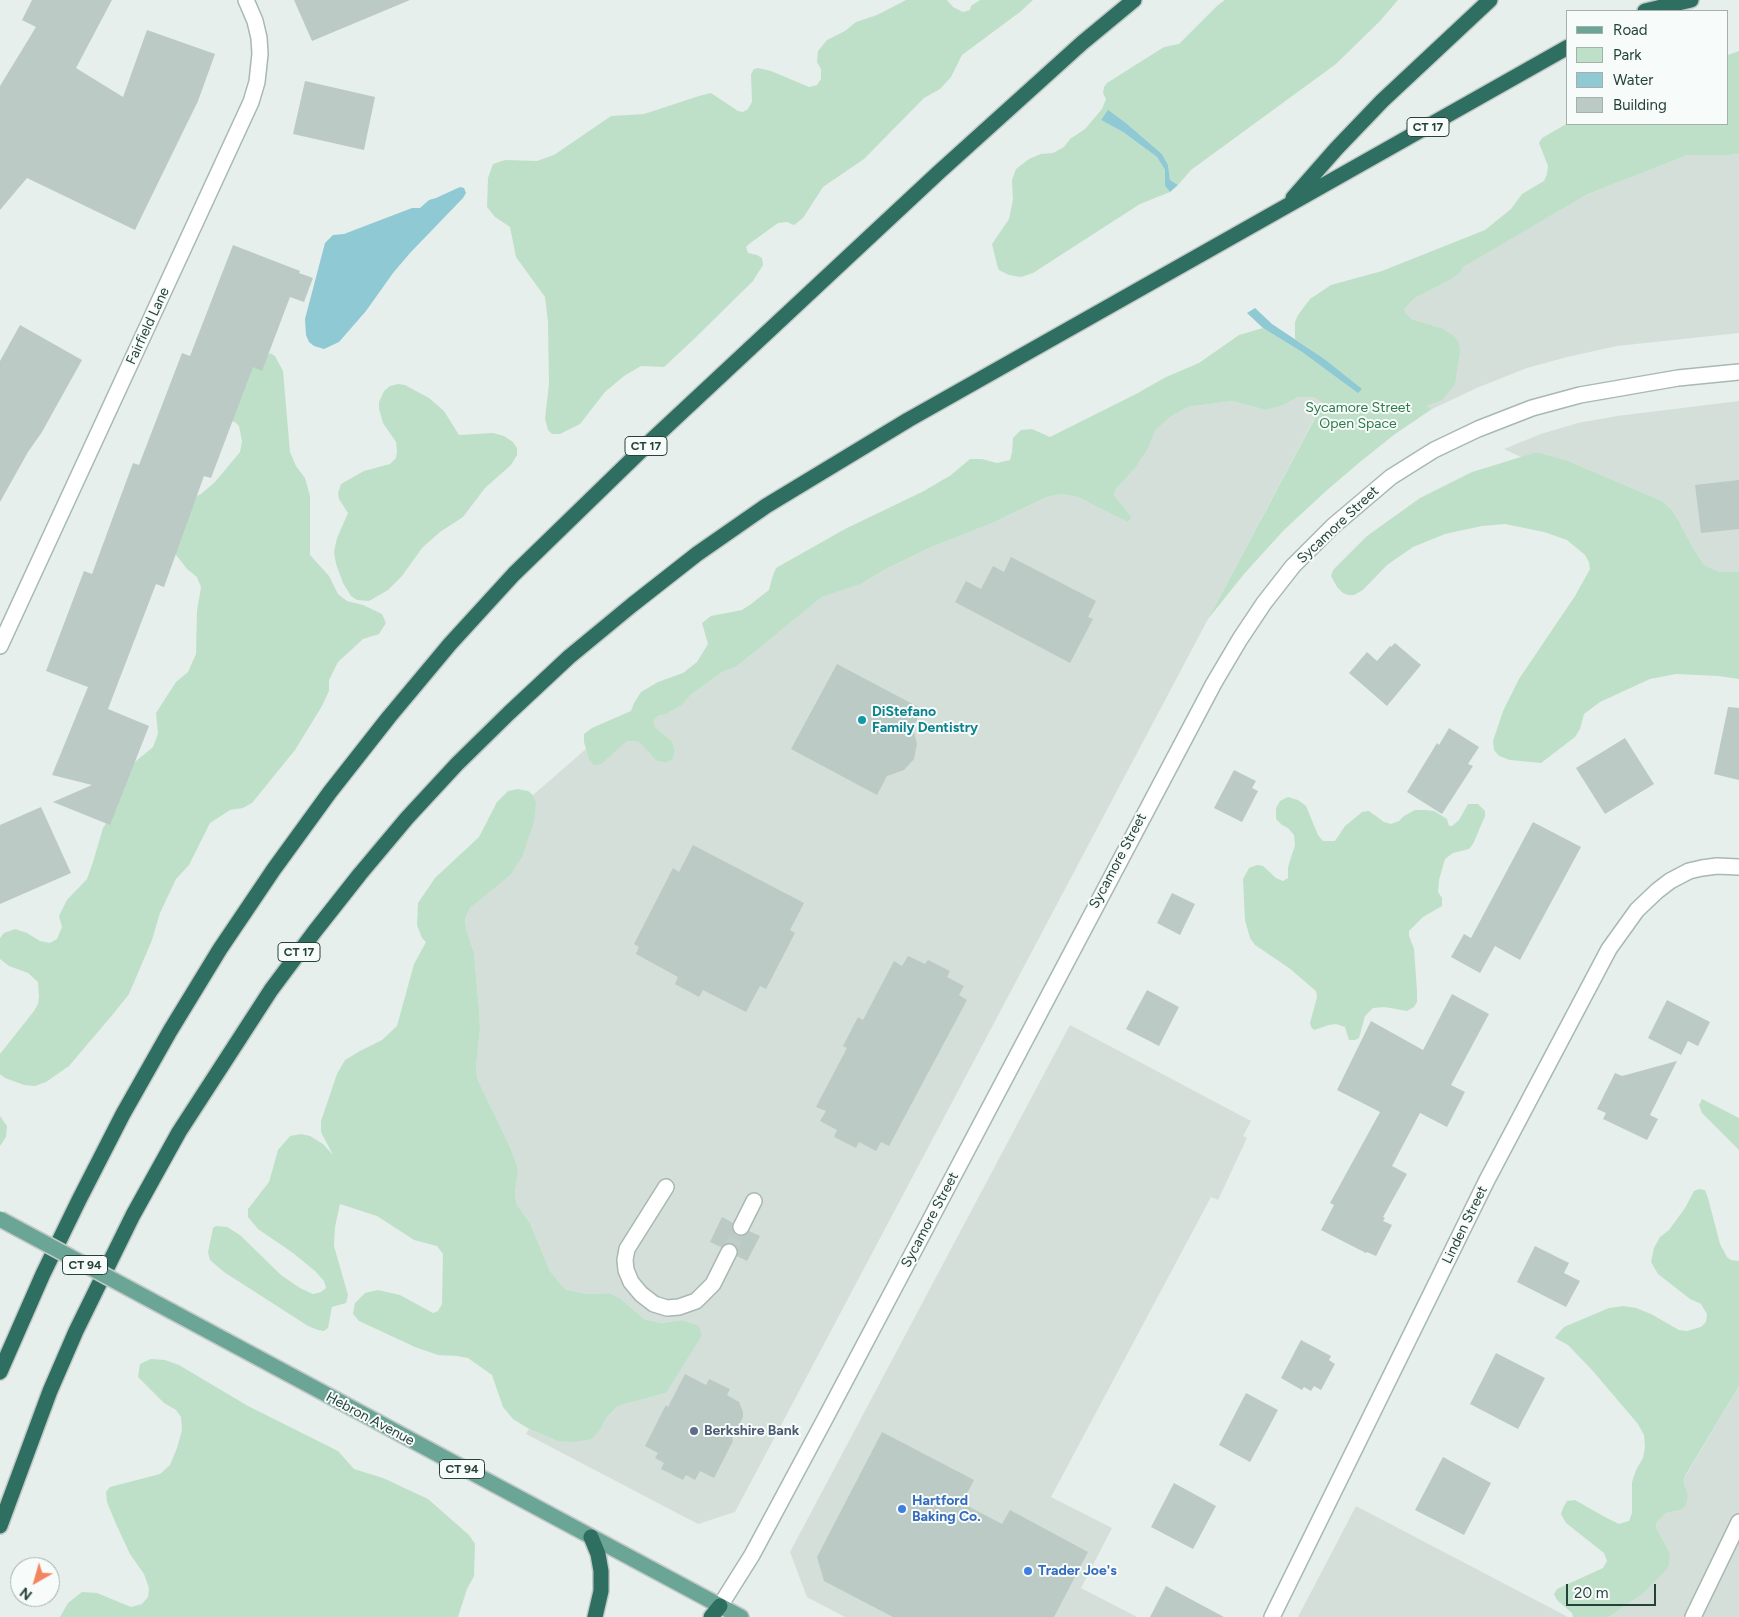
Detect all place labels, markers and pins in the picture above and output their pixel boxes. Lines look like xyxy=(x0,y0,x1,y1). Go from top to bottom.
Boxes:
place label: DiStefano Family Dentistry xyxy=(872,704,978,736)
marker: DiStefano Family Dentistry xyxy=(856,714,868,726)
place label: Berkshire Bank xyxy=(704,1423,799,1439)
marker: Berkshire Bank xyxy=(688,1425,700,1437)
place label: Hartford Baking Co. xyxy=(912,1493,981,1525)
marker: Hartford Baking Co. xyxy=(896,1503,908,1515)
place label: Trader Joe's xyxy=(1038,1563,1117,1579)
marker: Trader Joe's xyxy=(1022,1565,1034,1577)

